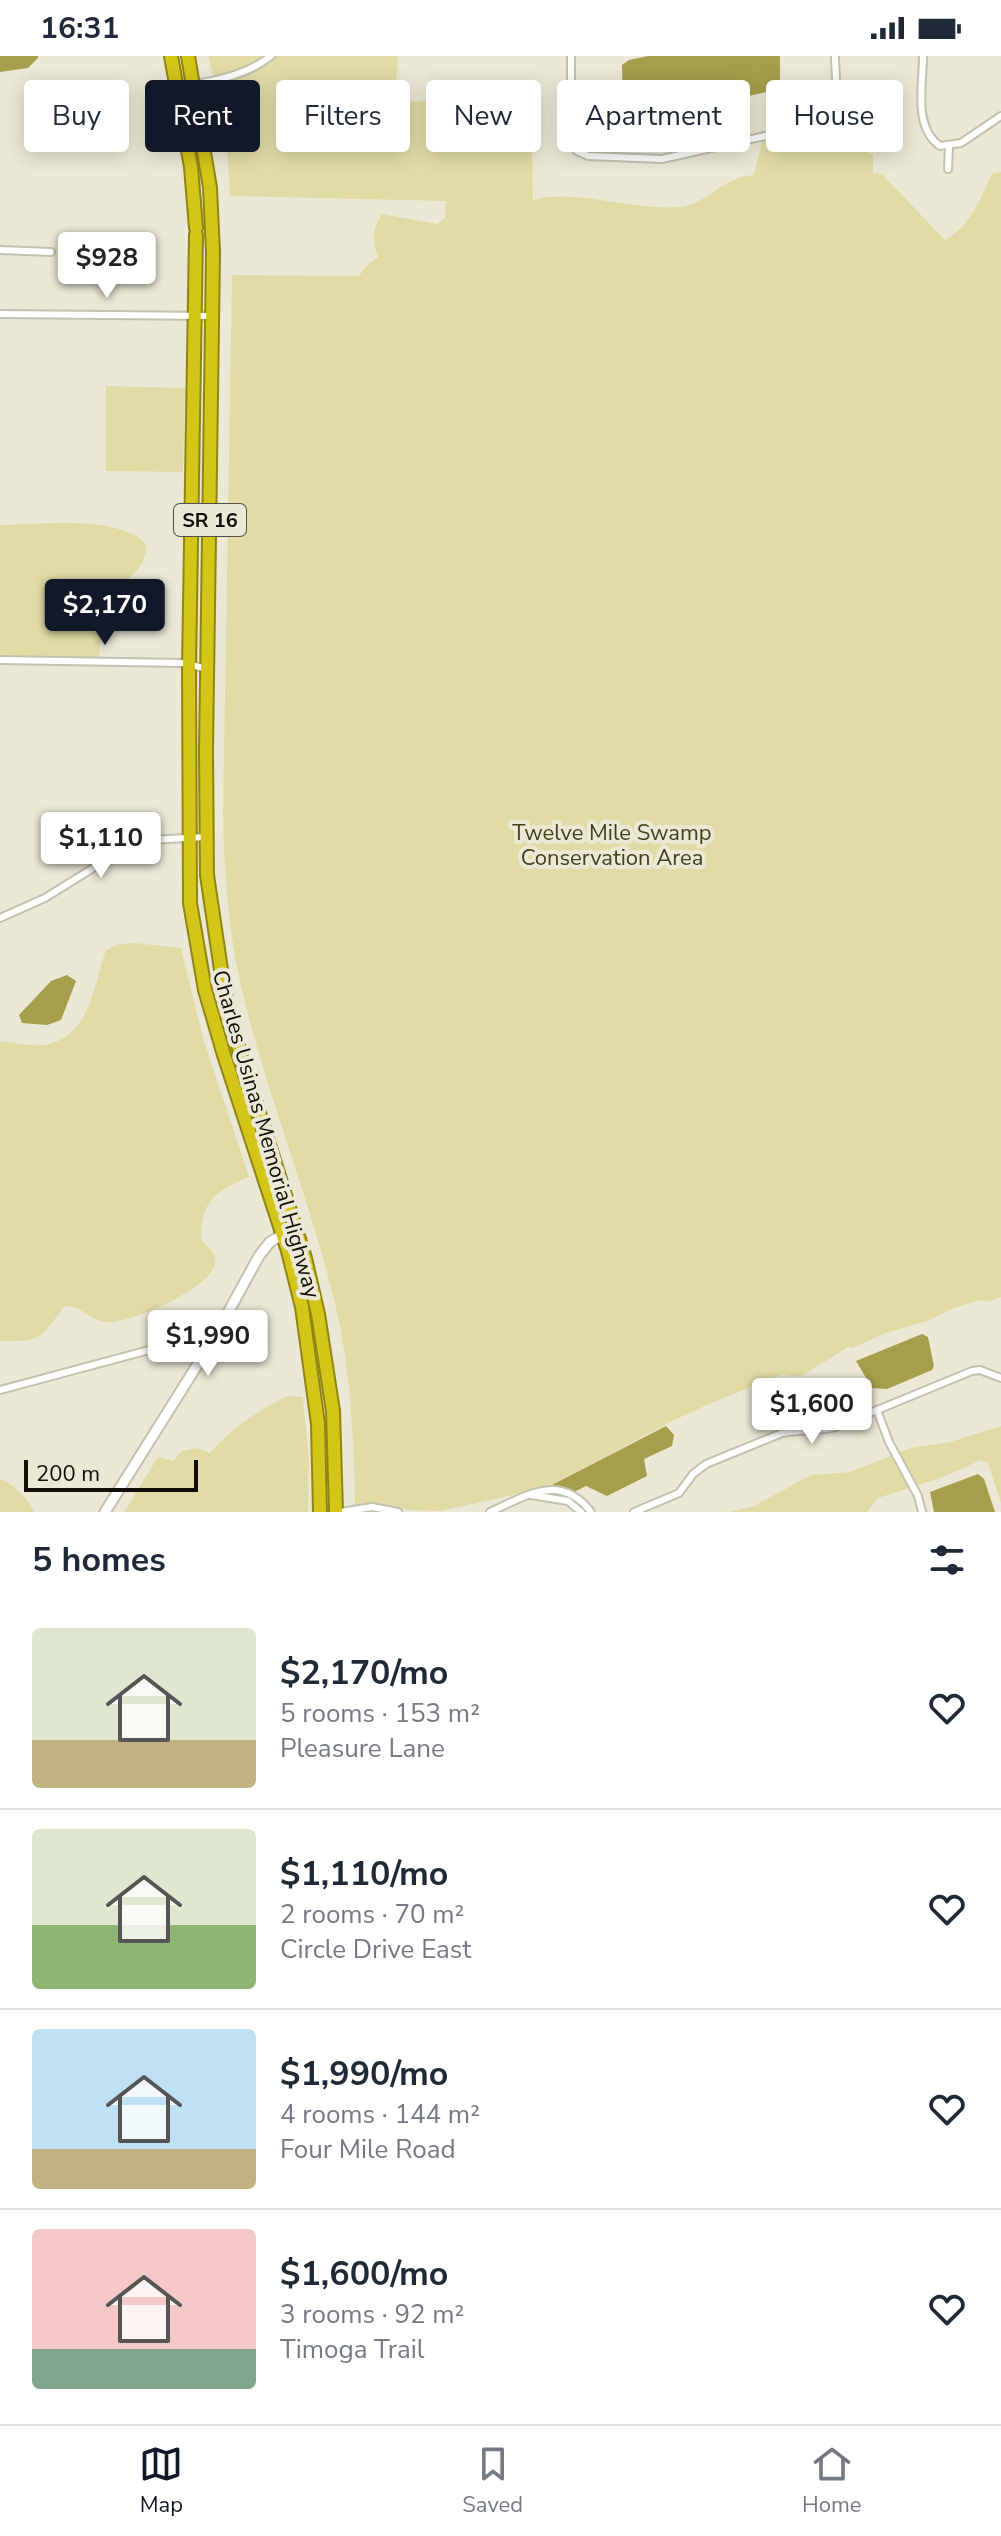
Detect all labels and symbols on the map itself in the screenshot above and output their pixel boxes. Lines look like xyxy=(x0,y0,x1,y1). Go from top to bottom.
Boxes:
pin: $928 xyxy=(60,232,154,300)
road number: SR 16 xyxy=(174,504,246,536)
pin: $2,170 xyxy=(40,579,170,647)
pin: $1,110 xyxy=(36,812,166,880)
park label: Twelve Mile Swamp Conservation Area xyxy=(512,818,712,873)
street label: Charles Usinas Memorial Highway xyxy=(205,967,327,1302)
pin: $1,990 xyxy=(143,1310,273,1378)
pin: $1,600 xyxy=(747,1378,877,1446)
scale bar xyxy=(24,1456,198,1492)

